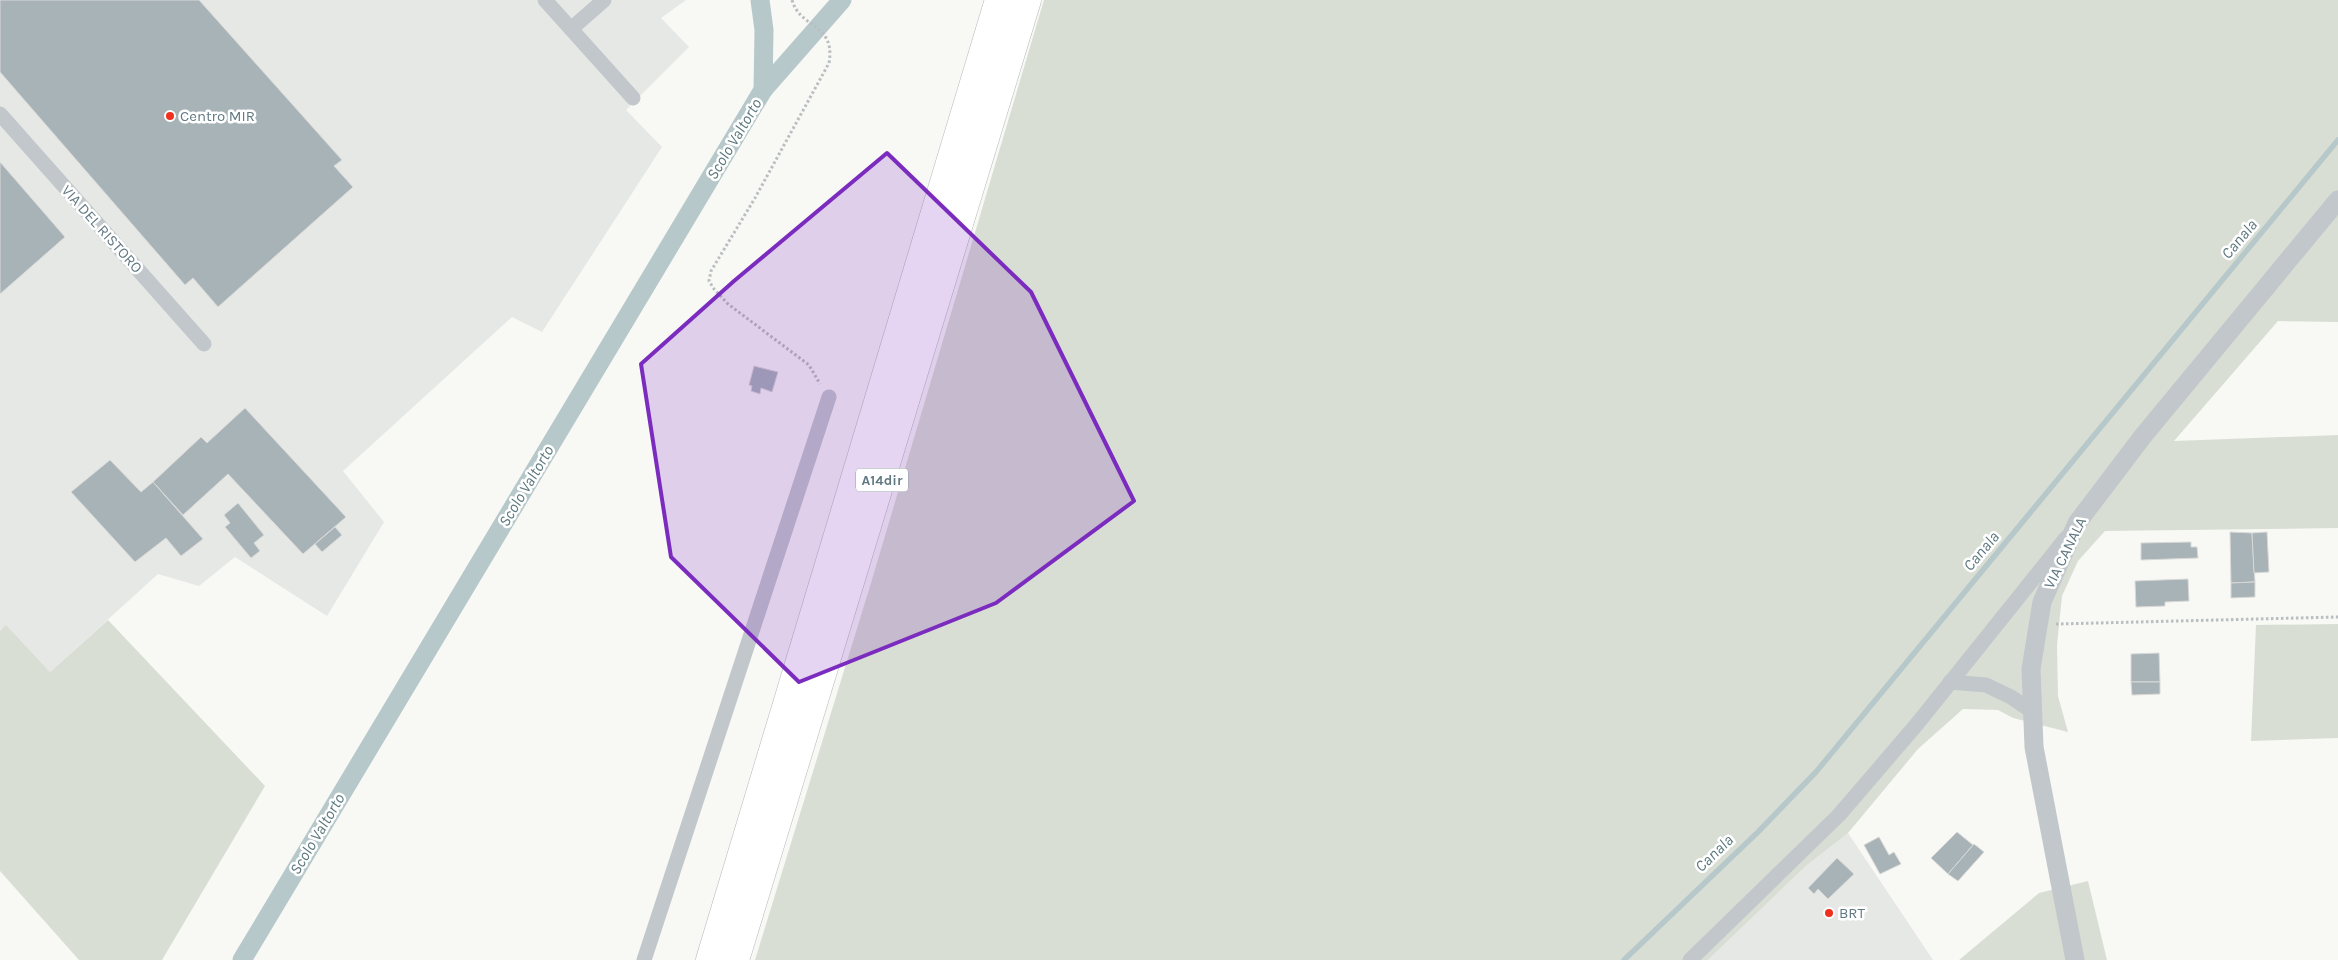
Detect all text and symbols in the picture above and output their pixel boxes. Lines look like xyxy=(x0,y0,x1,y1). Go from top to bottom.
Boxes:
water label: Scolo Valtorto xyxy=(702,95,766,183)
place label: Centro MIR xyxy=(180,107,255,125)
marker: Centro MIR xyxy=(164,110,176,122)
street label: VIA DEL RISTORO xyxy=(58,181,146,277)
water label: Canala xyxy=(2217,215,2261,263)
water label: Scolo Valtorto xyxy=(494,442,558,530)
road number: A14dir xyxy=(856,468,908,492)
street label: VIA CANALA xyxy=(2040,514,2090,592)
water label: Canala xyxy=(1959,527,2003,575)
water label: Scolo Valtorto xyxy=(285,790,349,878)
water label: Canala xyxy=(1691,830,1737,876)
place label: BRT xyxy=(1839,904,1866,922)
marker: BRT xyxy=(1823,907,1835,919)

